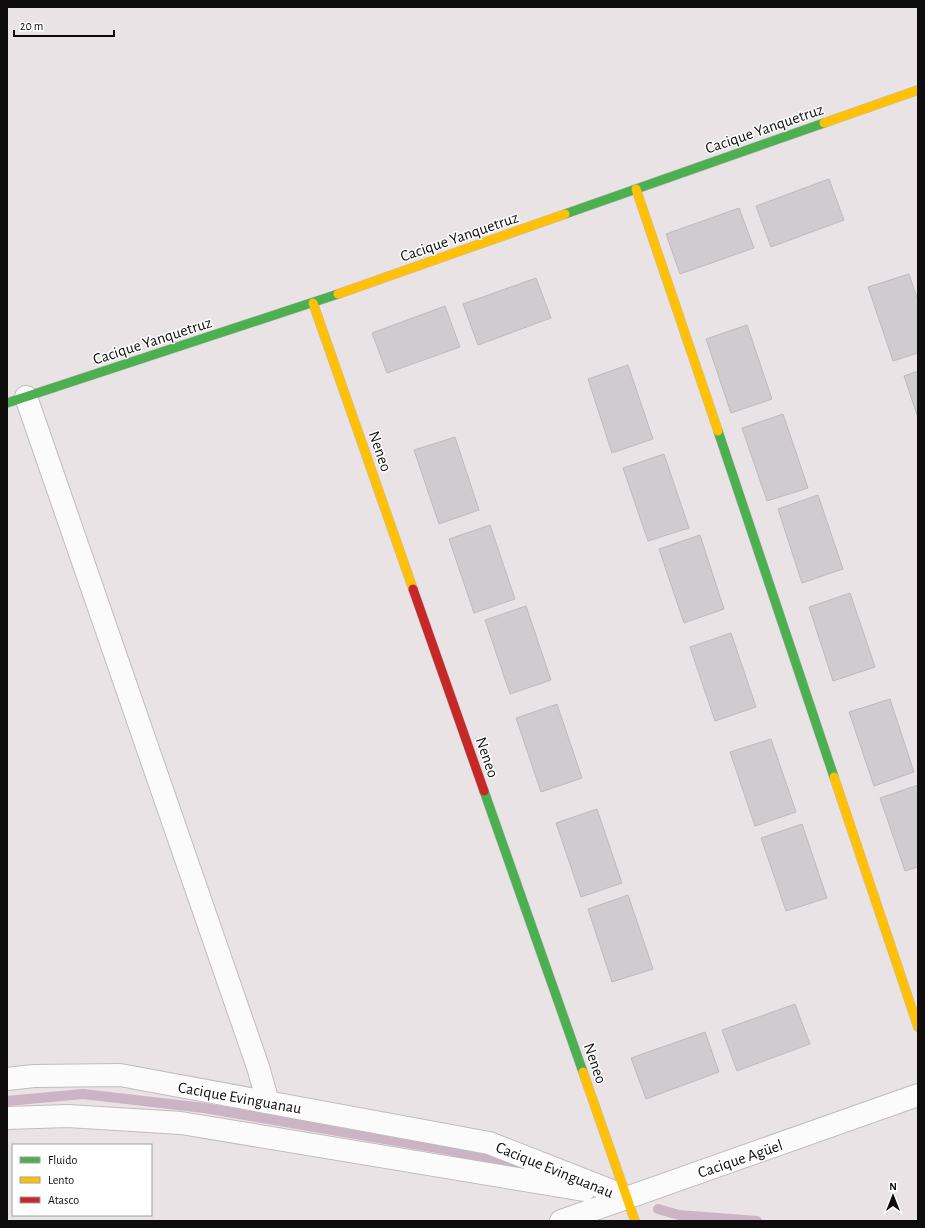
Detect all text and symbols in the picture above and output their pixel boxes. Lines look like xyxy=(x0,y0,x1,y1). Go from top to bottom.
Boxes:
scale bar xyxy=(14,12,114,38)
text: 20 m xyxy=(20,20,43,32)
street label: Cacique Yanquetruz xyxy=(703,101,826,157)
street label: Cacique Yanquetruz xyxy=(398,209,521,265)
street label: Cacique Yanquetruz xyxy=(91,314,214,368)
street label: Neneo xyxy=(366,429,394,474)
street label: Neneo xyxy=(473,735,501,780)
street label: Neneo xyxy=(581,1041,609,1086)
street label: Cacique Evinguanau xyxy=(177,1079,303,1117)
street label: Cacique Agüel xyxy=(696,1137,785,1181)
street label: Cacique Evinguanau xyxy=(494,1139,616,1201)
legend xyxy=(12,1144,152,1216)
text: Fluido xyxy=(48,1154,77,1166)
text: Lento xyxy=(48,1174,74,1186)
north arrow xyxy=(873,1176,913,1216)
text: N xyxy=(889,1181,897,1192)
text: Atasco xyxy=(48,1194,79,1206)

